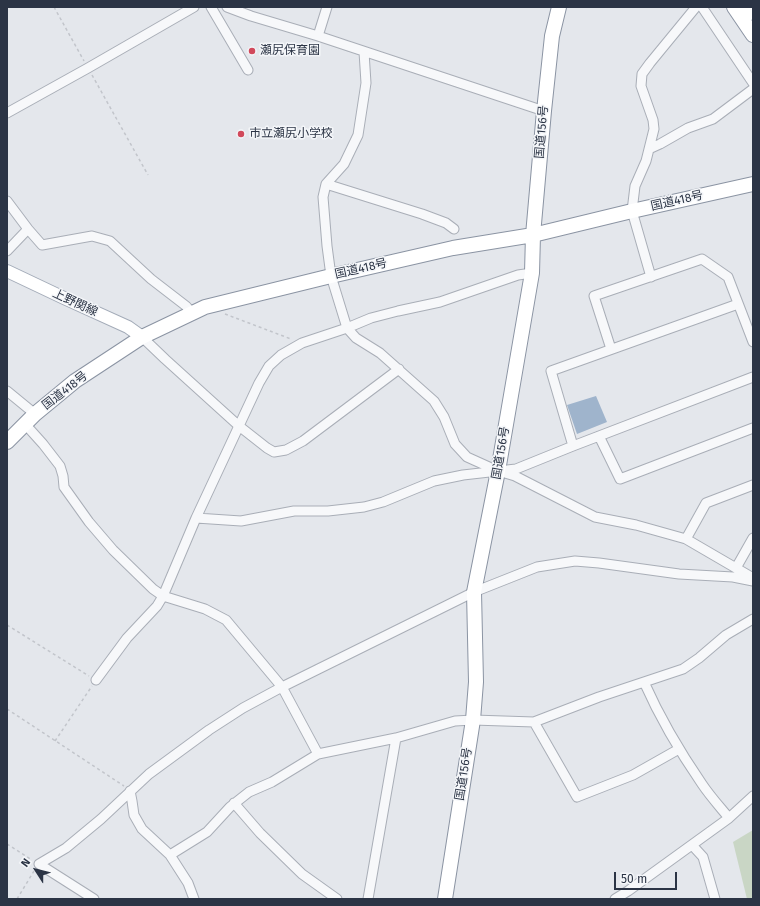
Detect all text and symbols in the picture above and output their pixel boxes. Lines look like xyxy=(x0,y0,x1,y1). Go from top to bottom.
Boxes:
place label: 瀬尻保育園 xyxy=(260,44,320,58)
marker: 瀬尻保育園 xyxy=(247,46,257,56)
street label: 国道156号 xyxy=(532,105,552,159)
place label: 市立瀬尻小学校 xyxy=(249,127,333,141)
marker: 市立瀬尻小学校 xyxy=(236,129,246,139)
street label: 国道418号 xyxy=(649,188,705,214)
street label: 国道418号 xyxy=(333,256,389,282)
street label: 上野関線 xyxy=(50,286,100,320)
street label: 国道418号 xyxy=(39,369,91,413)
street label: 国道156号 xyxy=(489,425,513,481)
street label: 国道156号 xyxy=(453,746,475,802)
north arrow xyxy=(16,850,56,890)
text: N xyxy=(18,856,33,869)
scale bar xyxy=(616,864,679,890)
text: 50 m xyxy=(621,872,647,886)

